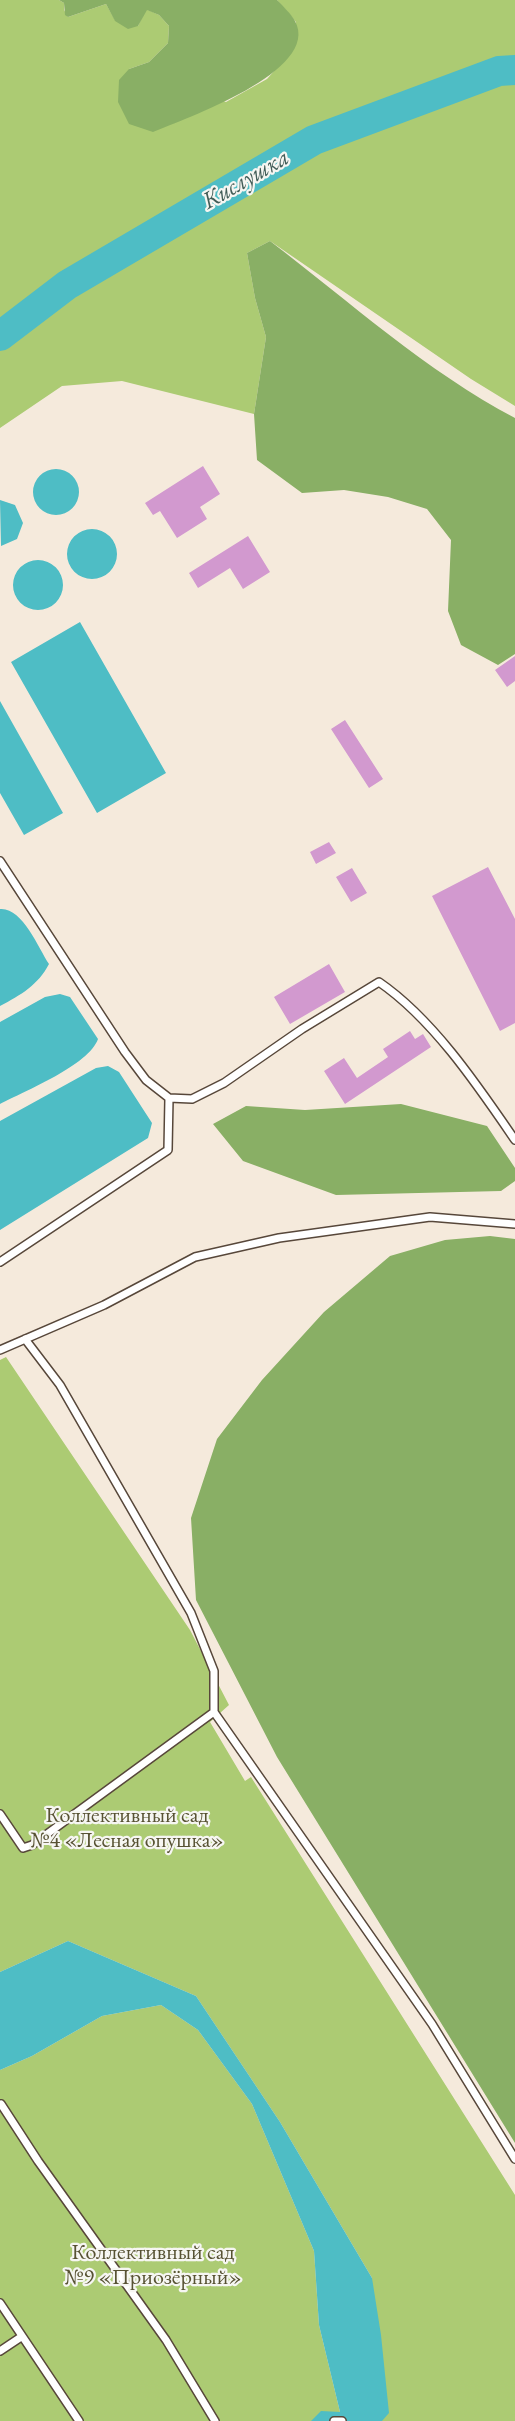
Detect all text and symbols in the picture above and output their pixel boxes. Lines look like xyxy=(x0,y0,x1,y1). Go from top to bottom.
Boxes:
water label: Кислушка xyxy=(197,144,295,216)
park label: Коллективный сад №4 «Лесная опушка» xyxy=(30,1803,224,1855)
park label: Коллективный сад №9 «Приозёрный» xyxy=(65,2240,241,2292)

